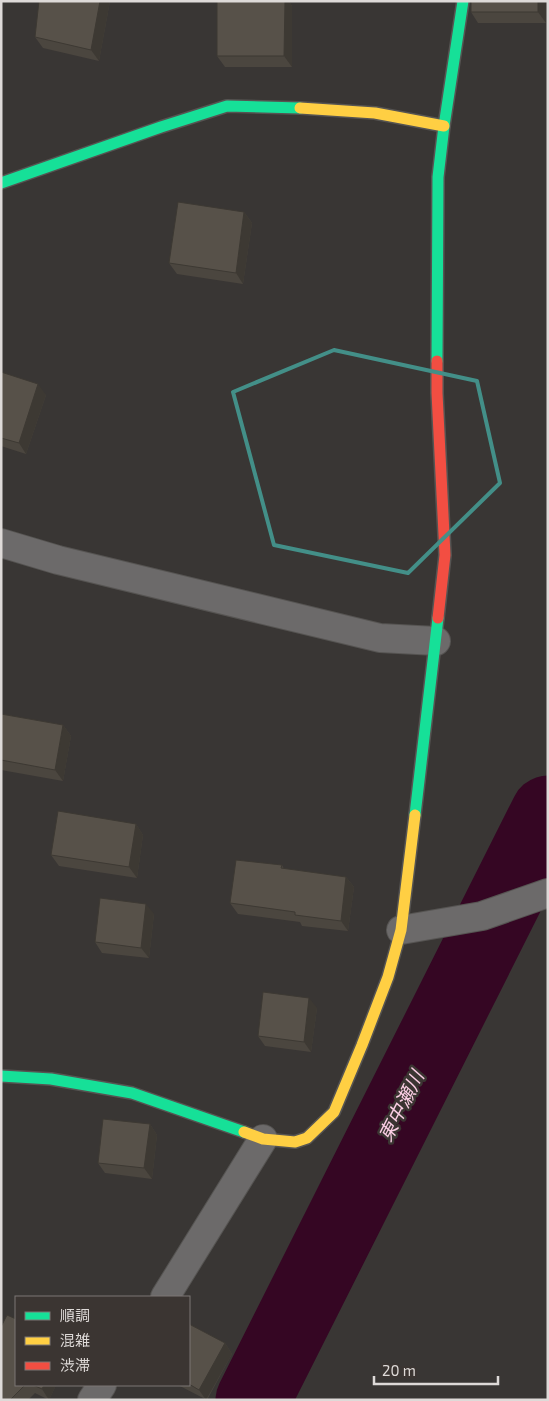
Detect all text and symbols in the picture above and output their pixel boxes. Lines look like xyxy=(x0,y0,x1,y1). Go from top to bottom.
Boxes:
water label: 東中瀬川 xyxy=(373,1065,429,1145)
legend xyxy=(15,1296,190,1386)
text: 順調 xyxy=(60,1306,90,1324)
text: 混雑 xyxy=(60,1331,90,1349)
scale bar xyxy=(374,1354,498,1386)
text: 渋滞 xyxy=(60,1356,90,1374)
text: 20 m xyxy=(382,1361,416,1379)

